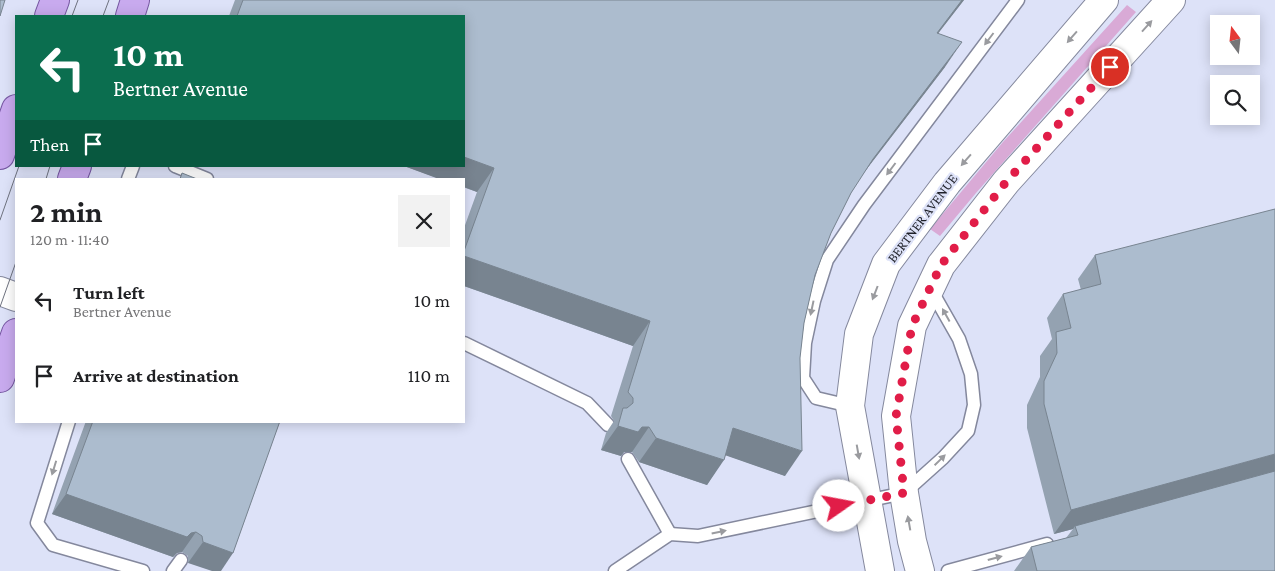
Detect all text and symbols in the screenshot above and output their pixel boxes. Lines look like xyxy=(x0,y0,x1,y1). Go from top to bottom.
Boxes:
north arrow xyxy=(1210,15,1260,65)
map controls xyxy=(1210,15,1260,125)
one-way arrow xyxy=(1141,21,1153,33)
one-way arrow xyxy=(1067,31,1078,43)
one-way arrow xyxy=(984,32,994,46)
icon: left xyxy=(30,35,95,100)
text: 10 m xyxy=(113,35,184,74)
pin xyxy=(1089,46,1131,88)
icon: arrive xyxy=(1096,53,1124,81)
button: search xyxy=(1210,75,1260,125)
text: Bertner Avenue xyxy=(113,76,248,101)
icon: arrive xyxy=(79,130,107,158)
text: Then xyxy=(30,134,69,155)
one-way arrow xyxy=(961,154,972,167)
one-way arrow xyxy=(886,162,896,176)
street label: BERTNER AVENUE xyxy=(884,170,961,265)
text: 2 min xyxy=(30,195,102,228)
button: close xyxy=(398,195,450,247)
text: 120 m · 11:40 xyxy=(30,231,109,248)
text: Turn left xyxy=(73,282,145,303)
one-way arrow xyxy=(870,286,878,300)
icon: left xyxy=(30,287,58,315)
text: 10 m xyxy=(414,290,450,311)
one-way arrow xyxy=(808,301,816,316)
text: Bertner Avenue xyxy=(73,303,171,320)
one-way arrow xyxy=(942,308,950,323)
icon: arrive xyxy=(30,362,58,390)
text: Arrive at destination xyxy=(73,365,239,386)
text: 110 m xyxy=(408,365,450,386)
one-way arrow xyxy=(855,444,863,460)
one-way arrow xyxy=(934,454,946,466)
one-way arrow xyxy=(50,460,58,475)
position arrow xyxy=(812,479,864,531)
one-way arrow xyxy=(905,515,913,531)
one-way arrow xyxy=(711,527,727,535)
one-way arrow xyxy=(988,554,1003,562)

